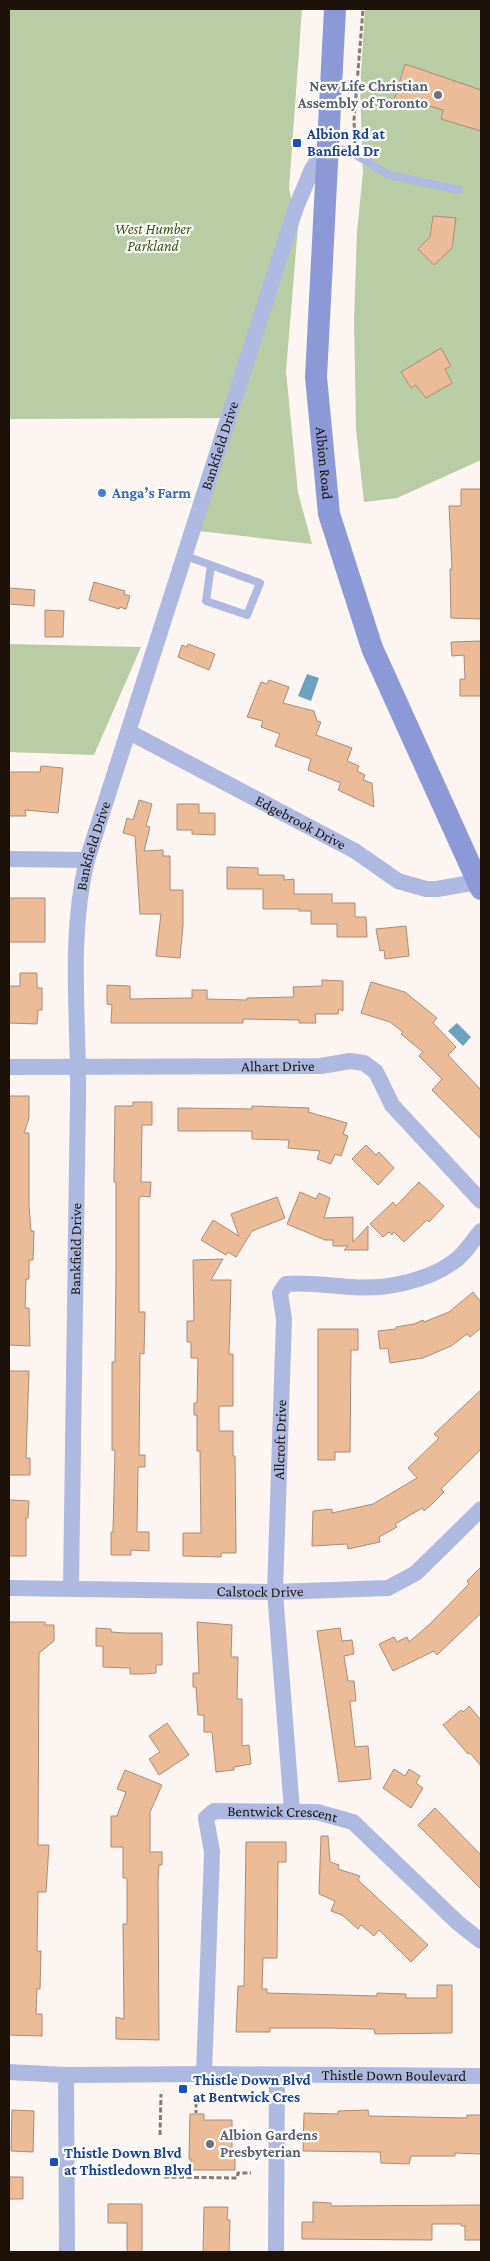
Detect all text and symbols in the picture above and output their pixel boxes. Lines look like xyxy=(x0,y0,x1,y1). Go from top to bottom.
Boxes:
place label: New Life Christian Assembly of Toronto xyxy=(297,78,428,111)
marker: New Life Christian Assembly of Toronto xyxy=(432,89,444,101)
place label: Albion Rd at Banfield Dr xyxy=(306,126,385,159)
marker: Albion Rd at Banfield Dr xyxy=(291,137,303,149)
park label: West Humber Parkland xyxy=(115,221,192,254)
street label: Bankfield Drive xyxy=(198,399,241,492)
street label: Albion Road xyxy=(313,426,336,500)
place label: Anga’s Farm xyxy=(111,485,191,501)
marker: Anga’s Farm xyxy=(96,487,108,499)
street label: Edgebrook Drive xyxy=(253,792,349,853)
street label: Bankfield Drive xyxy=(73,799,113,892)
street label: Alhart Drive xyxy=(241,1058,315,1074)
street label: Bankfield Drive xyxy=(67,1202,84,1295)
street label: Allcroft Drive xyxy=(271,1399,289,1480)
street label: Calstock Drive xyxy=(216,1583,304,1600)
street label: Bentwick Crescent xyxy=(227,1803,341,1826)
street label: Thistle Down Boulevard xyxy=(322,2067,466,2084)
place label: Thistle Down Blvd at Bentwick Cres xyxy=(193,2072,311,2105)
marker: Thistle Down Blvd at Bentwick Cres xyxy=(177,2083,189,2095)
place label: Albion Gardens Presbyterian xyxy=(219,2127,318,2160)
marker: Albion Gardens Presbyterian xyxy=(204,2138,216,2150)
place label: Thistle Down Blvd at Thistledown Blvd xyxy=(64,2145,193,2178)
marker: Thistle Down Blvd at Thistledown Blvd xyxy=(48,2156,60,2168)

